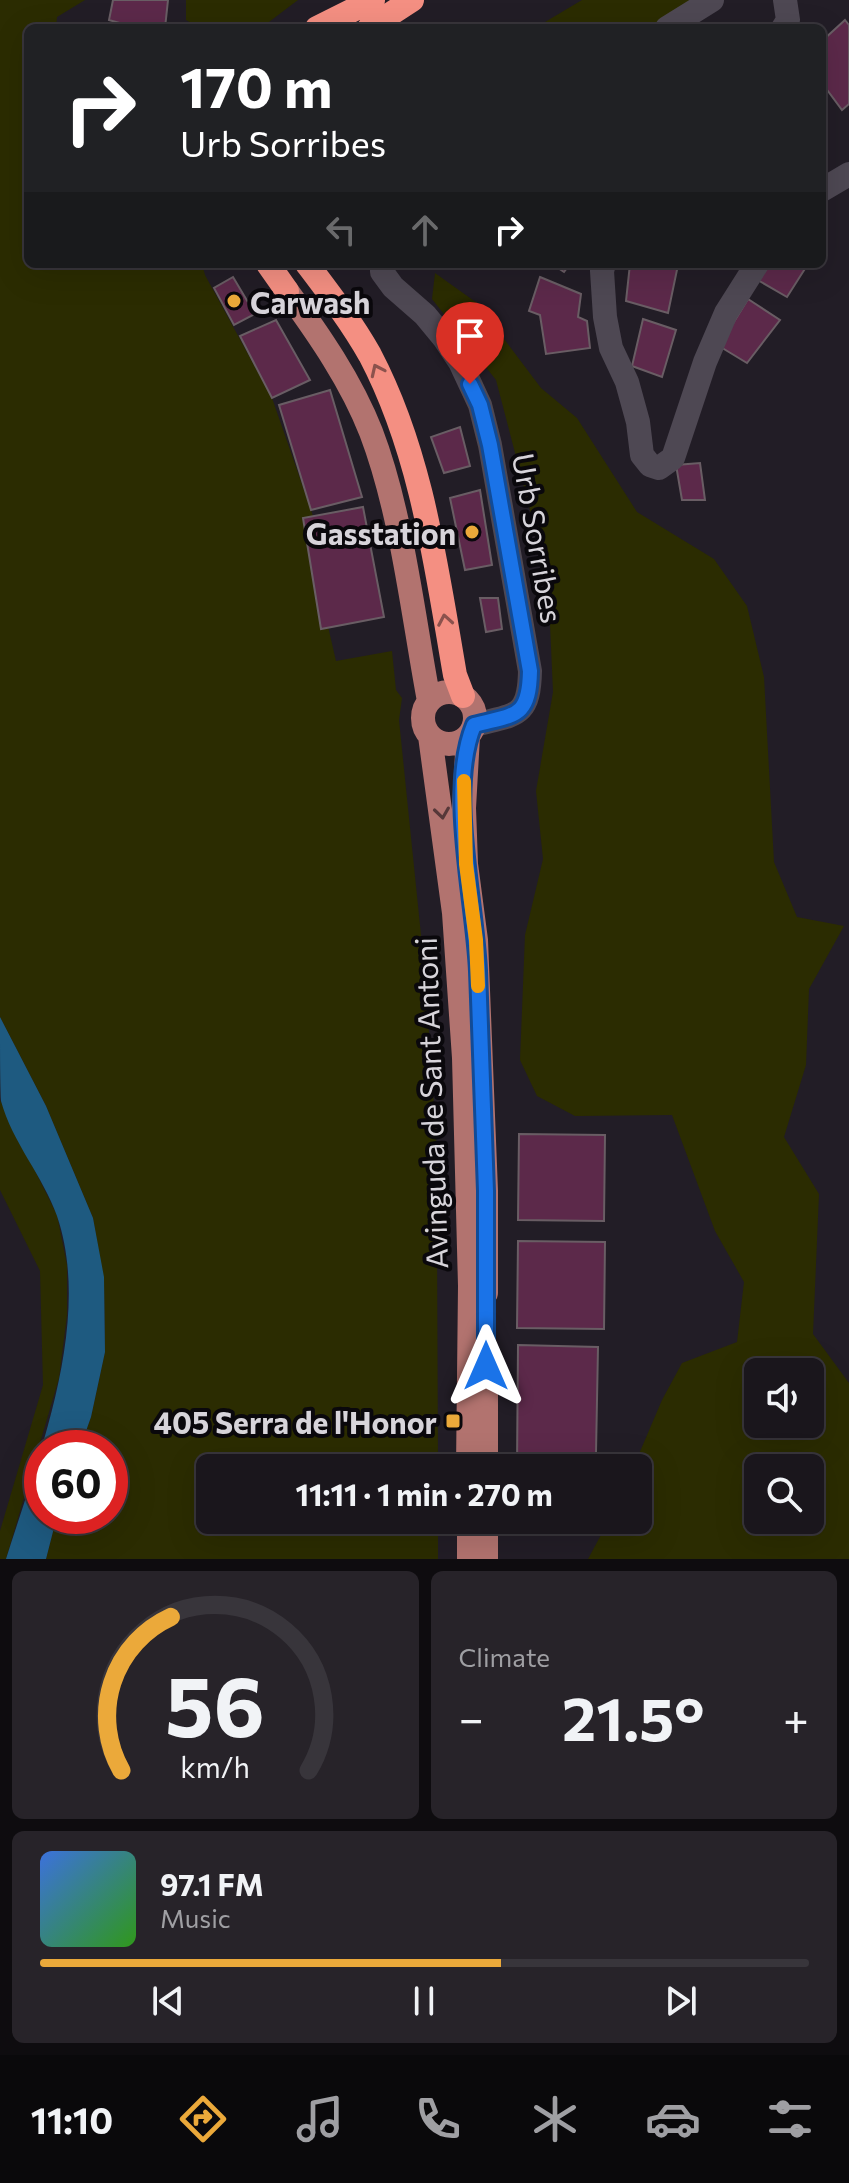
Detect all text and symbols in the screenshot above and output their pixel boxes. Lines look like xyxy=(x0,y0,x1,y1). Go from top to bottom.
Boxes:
text: 170 m xyxy=(180,51,333,120)
icon: right xyxy=(48,56,152,160)
text: Urb Sorribes xyxy=(180,120,386,164)
icon: left xyxy=(319,208,363,252)
icon: ahead xyxy=(403,208,447,252)
icon: right xyxy=(487,208,531,252)
place label: Carwash xyxy=(250,283,370,320)
marker: Carwash xyxy=(225,292,243,310)
pin xyxy=(436,302,504,384)
icon: arrive xyxy=(448,314,492,358)
one-way arrow xyxy=(371,364,387,379)
street label: Urb Sorribes xyxy=(506,450,572,626)
place label: Gasstation xyxy=(306,514,456,551)
marker: Gasstation xyxy=(463,523,481,541)
one-way arrow xyxy=(438,613,455,627)
one-way arrow xyxy=(433,807,450,820)
street label: Avinguda de Sant Antoni xyxy=(406,937,454,1269)
position arrow xyxy=(444,1324,528,1408)
map controls xyxy=(744,1358,824,1534)
button: sound xyxy=(744,1358,824,1438)
place label: 405 Serra de l'Honor xyxy=(154,1403,437,1440)
marker: 405 Serra de l'Honor xyxy=(444,1412,462,1430)
speed limit sign: 60 xyxy=(24,1430,128,1534)
button: search xyxy=(744,1454,824,1534)
text: 11:11 · 1 min · 270 m xyxy=(295,1475,553,1512)
text: Climate xyxy=(459,1641,550,1672)
text: 56 xyxy=(165,1652,265,1754)
text: 21.5° xyxy=(562,1680,705,1753)
text: − xyxy=(459,1690,484,1744)
text: + xyxy=(783,1690,809,1744)
text: km/h xyxy=(180,1749,250,1784)
text: 97.1 FM xyxy=(160,1865,264,1902)
text: Music xyxy=(160,1902,231,1933)
icon: previous xyxy=(146,1979,190,2023)
icon: pause xyxy=(402,1979,446,2023)
icon: next xyxy=(659,1979,703,2023)
icon: directions xyxy=(175,2091,231,2147)
icon: music xyxy=(292,2091,348,2147)
icon: phone xyxy=(410,2091,466,2147)
icon: climate xyxy=(527,2091,583,2147)
icon: car xyxy=(645,2091,701,2147)
icon: filters xyxy=(762,2091,818,2147)
text: 11:10 xyxy=(31,2097,113,2141)

